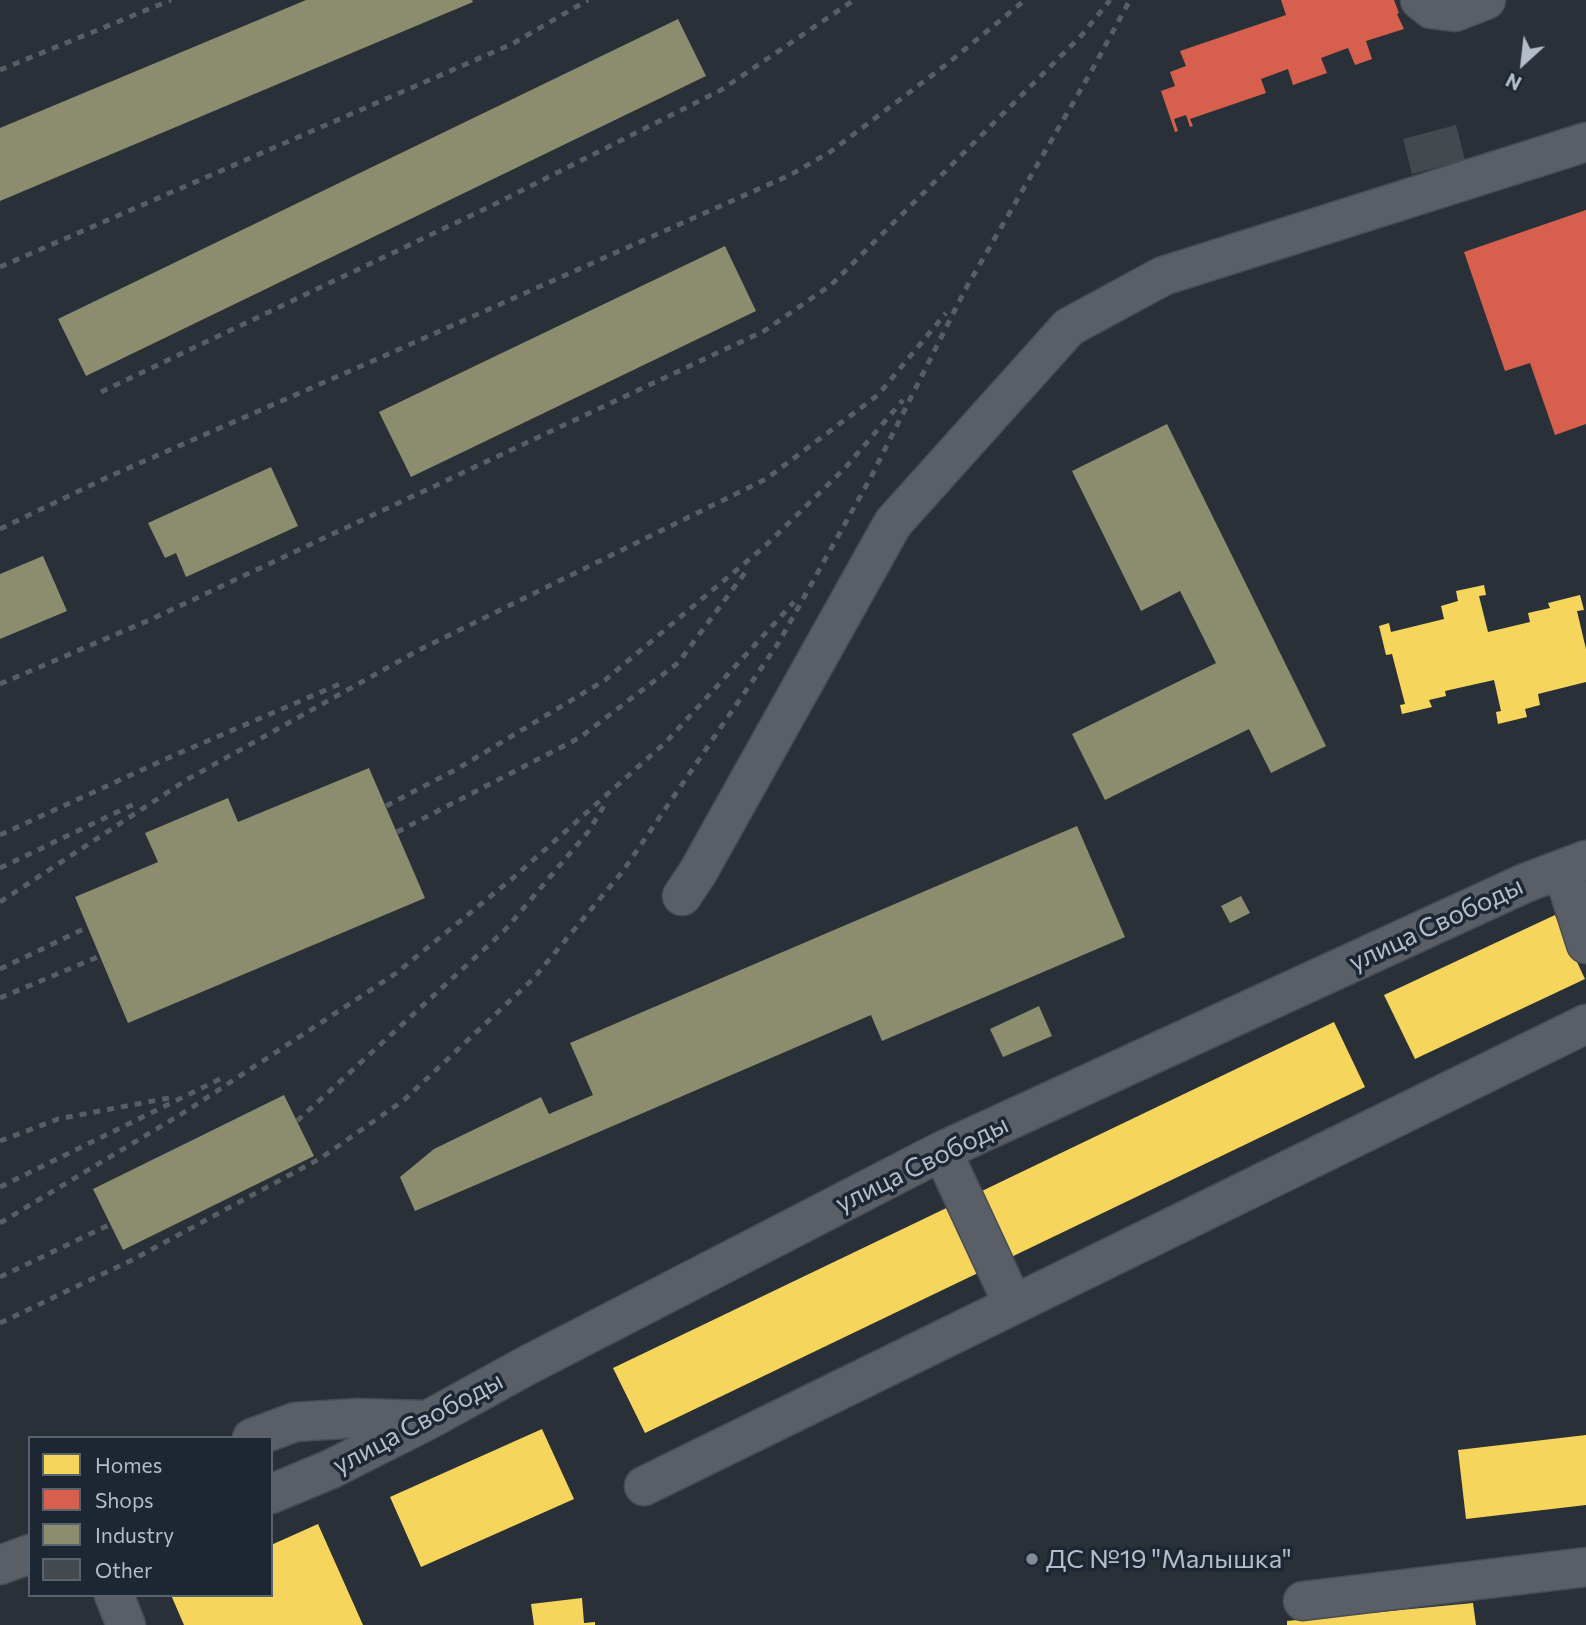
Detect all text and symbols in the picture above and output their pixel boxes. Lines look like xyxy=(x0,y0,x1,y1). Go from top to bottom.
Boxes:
north arrow xyxy=(1488,28,1558,98)
text: N xyxy=(1502,69,1525,96)
street label: улица Свободы xyxy=(1344,870,1528,978)
street label: улица Свободы xyxy=(830,1109,1014,1219)
street label: улица Свободы xyxy=(327,1365,509,1481)
legend xyxy=(28,1436,273,1597)
text: Homes xyxy=(95,1452,162,1477)
text: Shops xyxy=(95,1487,154,1512)
text: Industry xyxy=(95,1522,174,1547)
place label: ДС №19 "Малышка" xyxy=(1046,1543,1292,1575)
marker: ДС №19 "Малышка" xyxy=(1024,1551,1040,1567)
text: Other xyxy=(95,1557,152,1582)

